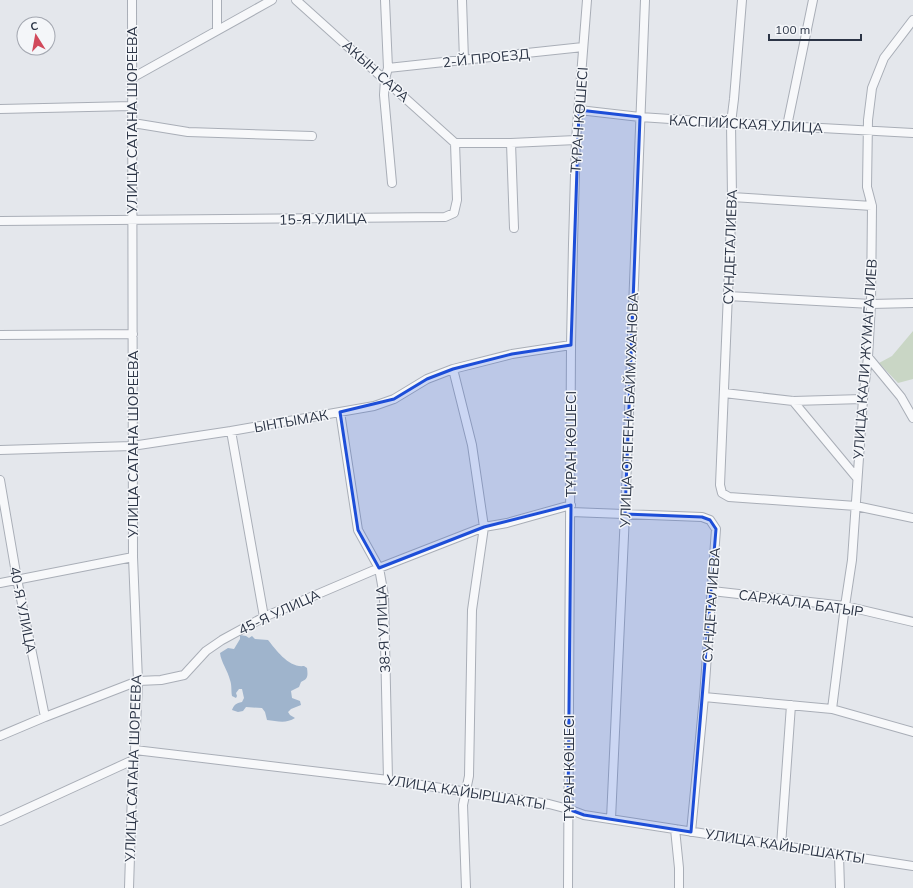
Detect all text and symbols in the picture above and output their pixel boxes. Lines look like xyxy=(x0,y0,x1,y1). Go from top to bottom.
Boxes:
north arrow xyxy=(16,16,56,56)
scale bar xyxy=(769,16,861,42)
text: С xyxy=(29,19,40,34)
text: 100 m xyxy=(775,22,810,37)
street label: УЛИЦА САТАНА ШОРЕЕВА xyxy=(123,26,141,215)
street label: АКЫН САРА xyxy=(339,36,414,106)
street label: 2-Й ПРОЕЗД xyxy=(441,44,531,72)
street label: ТҰРАН КӨШЕСІ xyxy=(566,66,592,174)
street label: КАСПИЙСКАЯ УЛИЦА xyxy=(669,111,824,137)
street label: СУНДЕТАЛИЕВА xyxy=(719,188,741,305)
street label: 15-Я УЛИЦА xyxy=(279,209,368,229)
street label: УЛИЦА КАЛИ ЖУМАГАЛИЕВ xyxy=(849,258,881,461)
street label: УЛИЦА ОТЕГЕНА БАЙМУХАНОВА xyxy=(616,292,642,529)
street label: УЛИЦА САТАНА ШОРЕЕВА xyxy=(124,350,142,539)
street label: ТҰРАН КӨШЕСІ xyxy=(562,391,580,497)
street label: ЫНТЫМАК xyxy=(252,405,330,436)
street label: СУНДЕТАЛИЕВА xyxy=(698,546,724,663)
street label: 40-Я УЛИЦА xyxy=(6,565,40,656)
street label: 38-Я УЛИЦА xyxy=(372,584,394,673)
street label: 45-Я УЛИЦА xyxy=(235,585,323,639)
street label: САРЖАЛА БАТЫР xyxy=(737,585,865,621)
street label: УЛИЦА САТАНА ШОРЕЕВА xyxy=(121,673,145,863)
street label: ТҰРАН КӨШЕСІ xyxy=(560,715,578,821)
street label: УЛИЦА КАЙЫРШАКТЫ xyxy=(384,770,547,814)
street label: УЛИЦА КАЙЫРШАКТЫ xyxy=(703,824,866,868)

